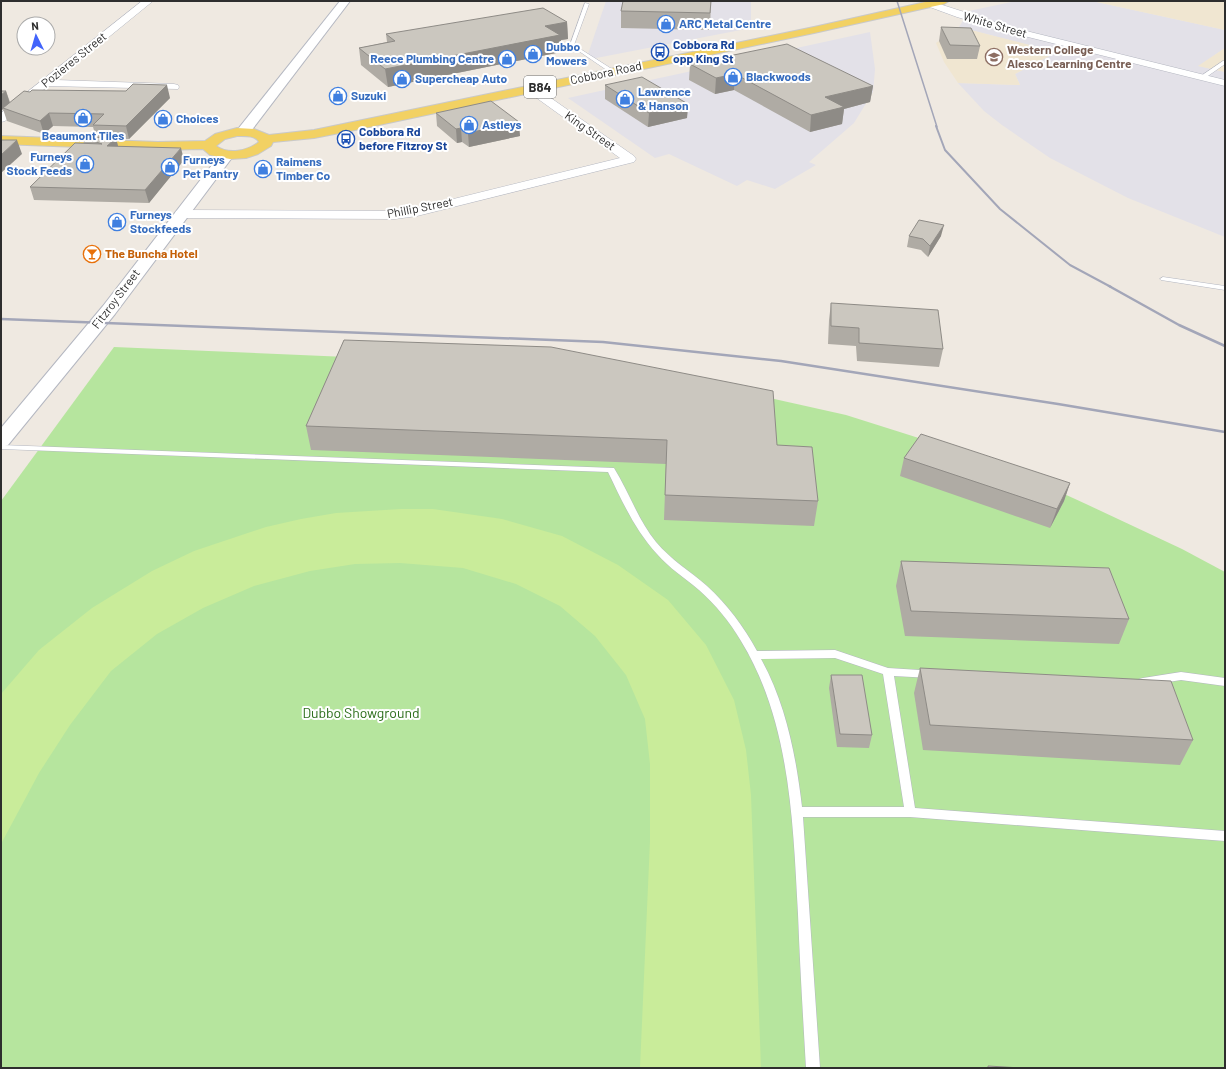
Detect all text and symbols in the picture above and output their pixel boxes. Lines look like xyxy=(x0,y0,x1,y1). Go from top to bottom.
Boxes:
street label: White Street xyxy=(962,8,1029,40)
shop icon: ARC Metal Centre xyxy=(656,14,676,34)
north arrow xyxy=(16,16,56,56)
place label: ARC Metal Centre xyxy=(679,16,772,30)
text: N xyxy=(31,19,39,32)
street label: Pozieres Street xyxy=(38,29,109,90)
place label: Cobbora Rd opp King St xyxy=(673,37,735,65)
place label: Dubbo Mowers xyxy=(546,39,587,67)
bus stop icon: Cobbora Rd opp King St xyxy=(650,42,670,62)
place label: Western College Alesco Learning Centre xyxy=(1007,42,1132,70)
shop icon: Dubbo Mowers xyxy=(523,44,543,64)
school or university icon: Western College Alesco Learning Centre xyxy=(984,47,1004,67)
shop icon: Reece Plumbing Centre xyxy=(497,49,517,69)
place label: Reece Plumbing Centre xyxy=(370,51,494,65)
street label: Cobbora Road xyxy=(569,58,643,86)
shop icon: Blackwoods xyxy=(723,67,743,87)
shop icon: Supercheap Auto xyxy=(392,69,412,89)
place label: Blackwoods xyxy=(746,69,811,83)
place label: Supercheap Auto xyxy=(415,71,508,85)
road number: B84 xyxy=(524,76,556,98)
place label: Lawrence & Hanson xyxy=(638,84,691,112)
shop icon: Suzuki xyxy=(328,86,348,106)
place label: Suzuki xyxy=(351,88,386,102)
shop icon: Lawrence & Hanson xyxy=(615,89,635,109)
shop icon: Beaumont Tiles xyxy=(73,108,93,128)
street label: King Street xyxy=(563,108,619,153)
shop icon: Choices xyxy=(153,109,173,129)
place label: Choices xyxy=(176,111,218,125)
shop icon: Astleys xyxy=(459,115,479,135)
place label: Astleys xyxy=(482,117,521,131)
place label: Cobbora Rd before Fitzroy St xyxy=(359,124,448,152)
place label: Beaumont Tiles xyxy=(42,128,124,142)
bus stop icon: Cobbora Rd before Fitzroy St xyxy=(336,129,356,149)
place label: Furneys Stock Feeds xyxy=(7,149,72,177)
place label: Furneys Pet Pantry xyxy=(183,152,239,180)
shop icon: Furneys Stock Feeds xyxy=(75,154,95,174)
place label: Raimens Timber Co xyxy=(276,154,331,182)
shop icon: Furneys Pet Pantry xyxy=(160,157,180,177)
shop icon: Raimens Timber Co xyxy=(253,159,273,179)
street label: Phillip Street xyxy=(386,194,454,220)
place label: Furneys Stockfeeds xyxy=(130,207,191,235)
shop icon: Furneys Stockfeeds xyxy=(107,212,127,232)
bar icon: The Buncha Hotel xyxy=(82,244,102,264)
place label: The Buncha Hotel xyxy=(105,246,198,260)
street label: Fitzroy Street xyxy=(88,266,142,331)
park label: Dubbo Showground xyxy=(302,704,420,721)

